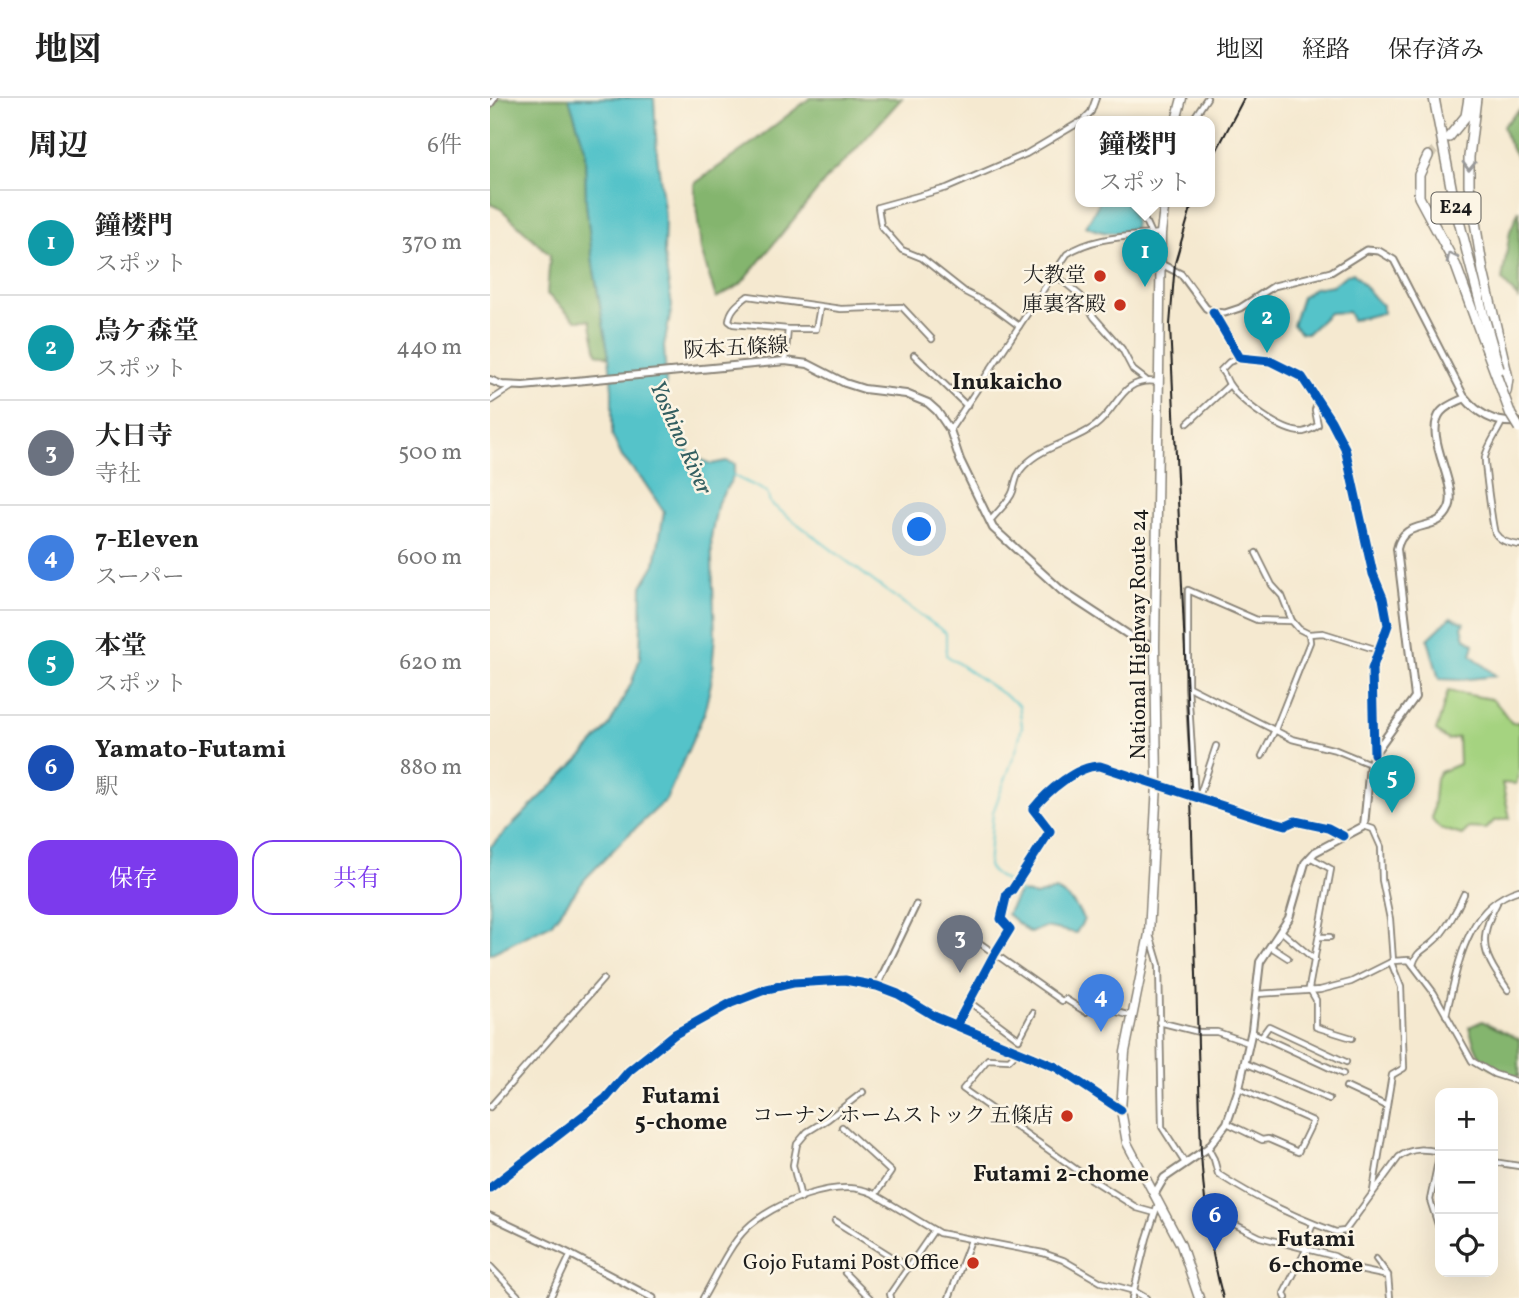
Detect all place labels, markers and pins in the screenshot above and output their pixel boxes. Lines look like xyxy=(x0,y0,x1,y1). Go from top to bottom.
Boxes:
pin: 1 xyxy=(1122,229,1168,287)
place label: 大教堂 xyxy=(1023,262,1086,291)
marker: 大教堂 xyxy=(1092,268,1108,284)
place label: 庫裏客殿 xyxy=(1022,291,1106,320)
pin: 2 xyxy=(1244,295,1290,353)
marker: 庫裏客殿 xyxy=(1112,297,1128,313)
pin: 5 xyxy=(1369,755,1415,813)
pin: 3 xyxy=(937,915,983,973)
pin: 4 xyxy=(1078,974,1124,1032)
place label: コーナン ホームストック 五條店 xyxy=(752,1102,1053,1131)
marker: コーナン ホームストック 五條店 xyxy=(1059,1108,1075,1124)
pin: 6 xyxy=(1192,1193,1238,1251)
place label: Gojo Futami Post Office xyxy=(743,1249,959,1278)
marker: Gojo Futami Post Office xyxy=(965,1255,981,1271)

